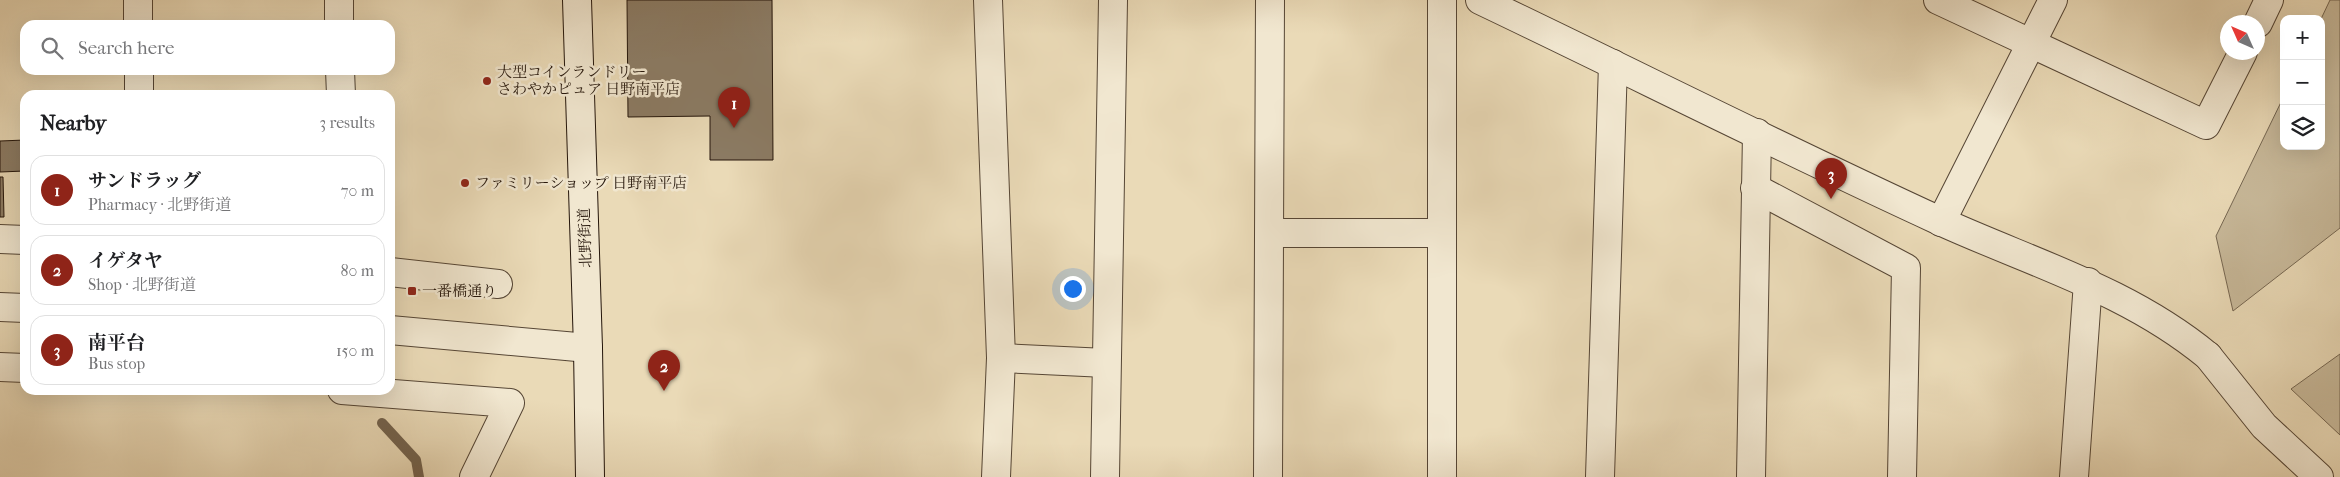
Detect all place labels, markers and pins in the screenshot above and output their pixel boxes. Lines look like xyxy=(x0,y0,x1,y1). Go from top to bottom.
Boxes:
place label: 大型コインランドリー さわやかピュア 日野南平店 xyxy=(497,63,680,98)
marker: 大型コインランドリー さわやかピュア 日野南平店 xyxy=(481,75,493,87)
pin: 1 xyxy=(718,87,750,128)
pin: 3 xyxy=(1815,158,1847,199)
place label: ファミリーショップ 日野南平店 xyxy=(475,174,687,192)
marker: ファミリーショップ 日野南平店 xyxy=(459,177,471,189)
place label: 一番橋通り xyxy=(422,282,497,300)
marker: 一番橋通り xyxy=(406,285,418,297)
pin: 2 xyxy=(648,350,680,391)

